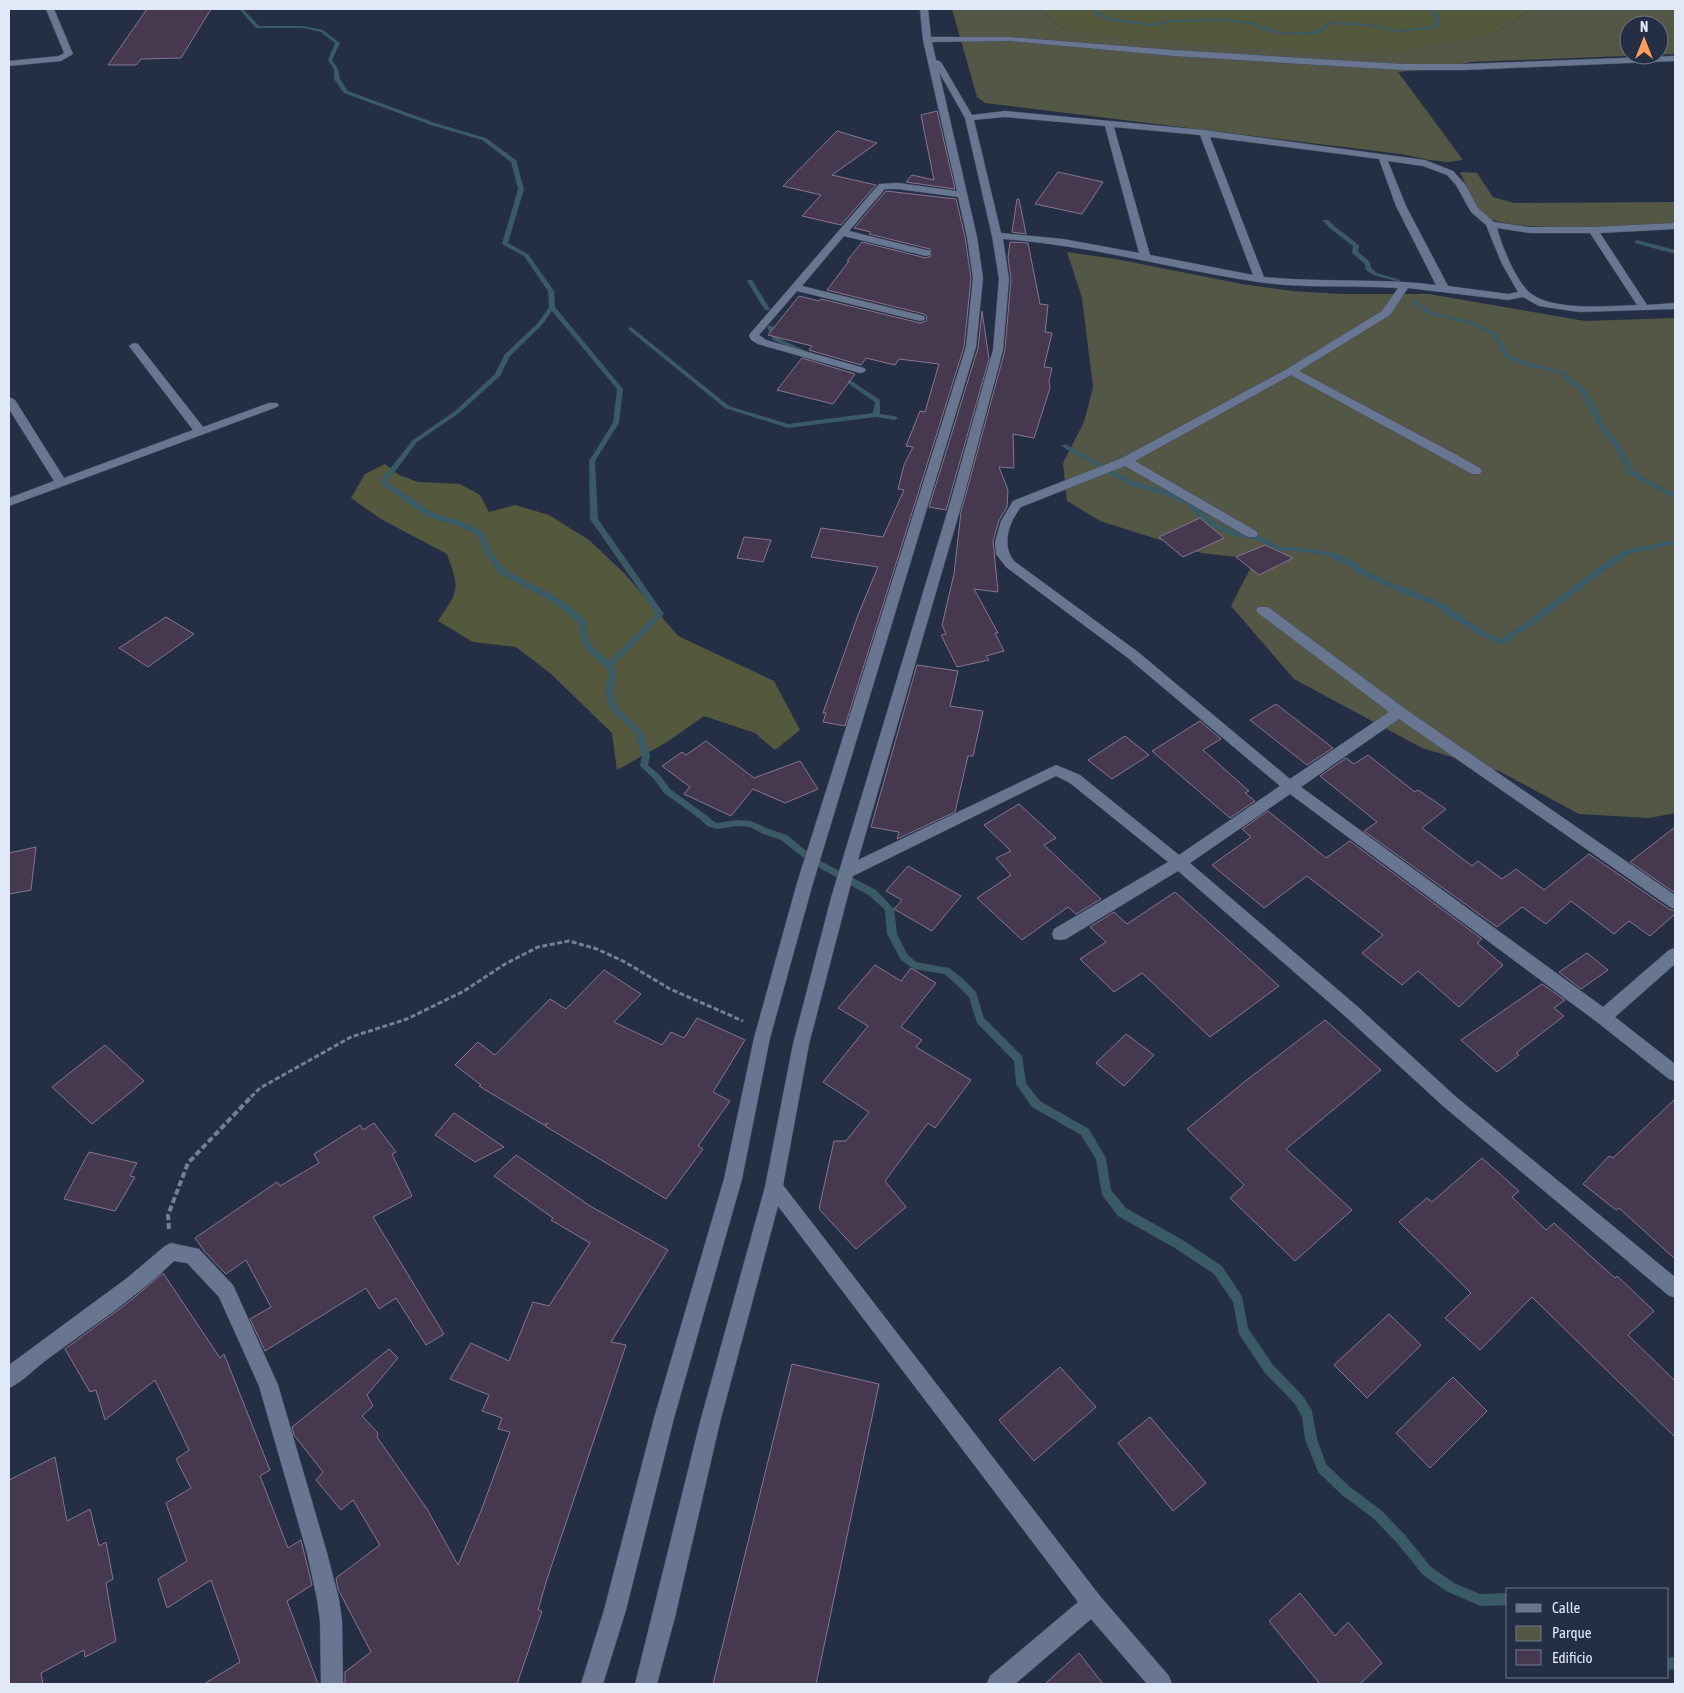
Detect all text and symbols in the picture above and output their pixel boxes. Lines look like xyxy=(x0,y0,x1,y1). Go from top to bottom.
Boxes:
north arrow xyxy=(1619,15,1669,65)
text: N xyxy=(1640,19,1648,35)
legend xyxy=(1506,1588,1669,1678)
text: Calle xyxy=(1552,1599,1581,1616)
text: Parque xyxy=(1552,1624,1592,1641)
text: Edificio xyxy=(1552,1649,1593,1666)

